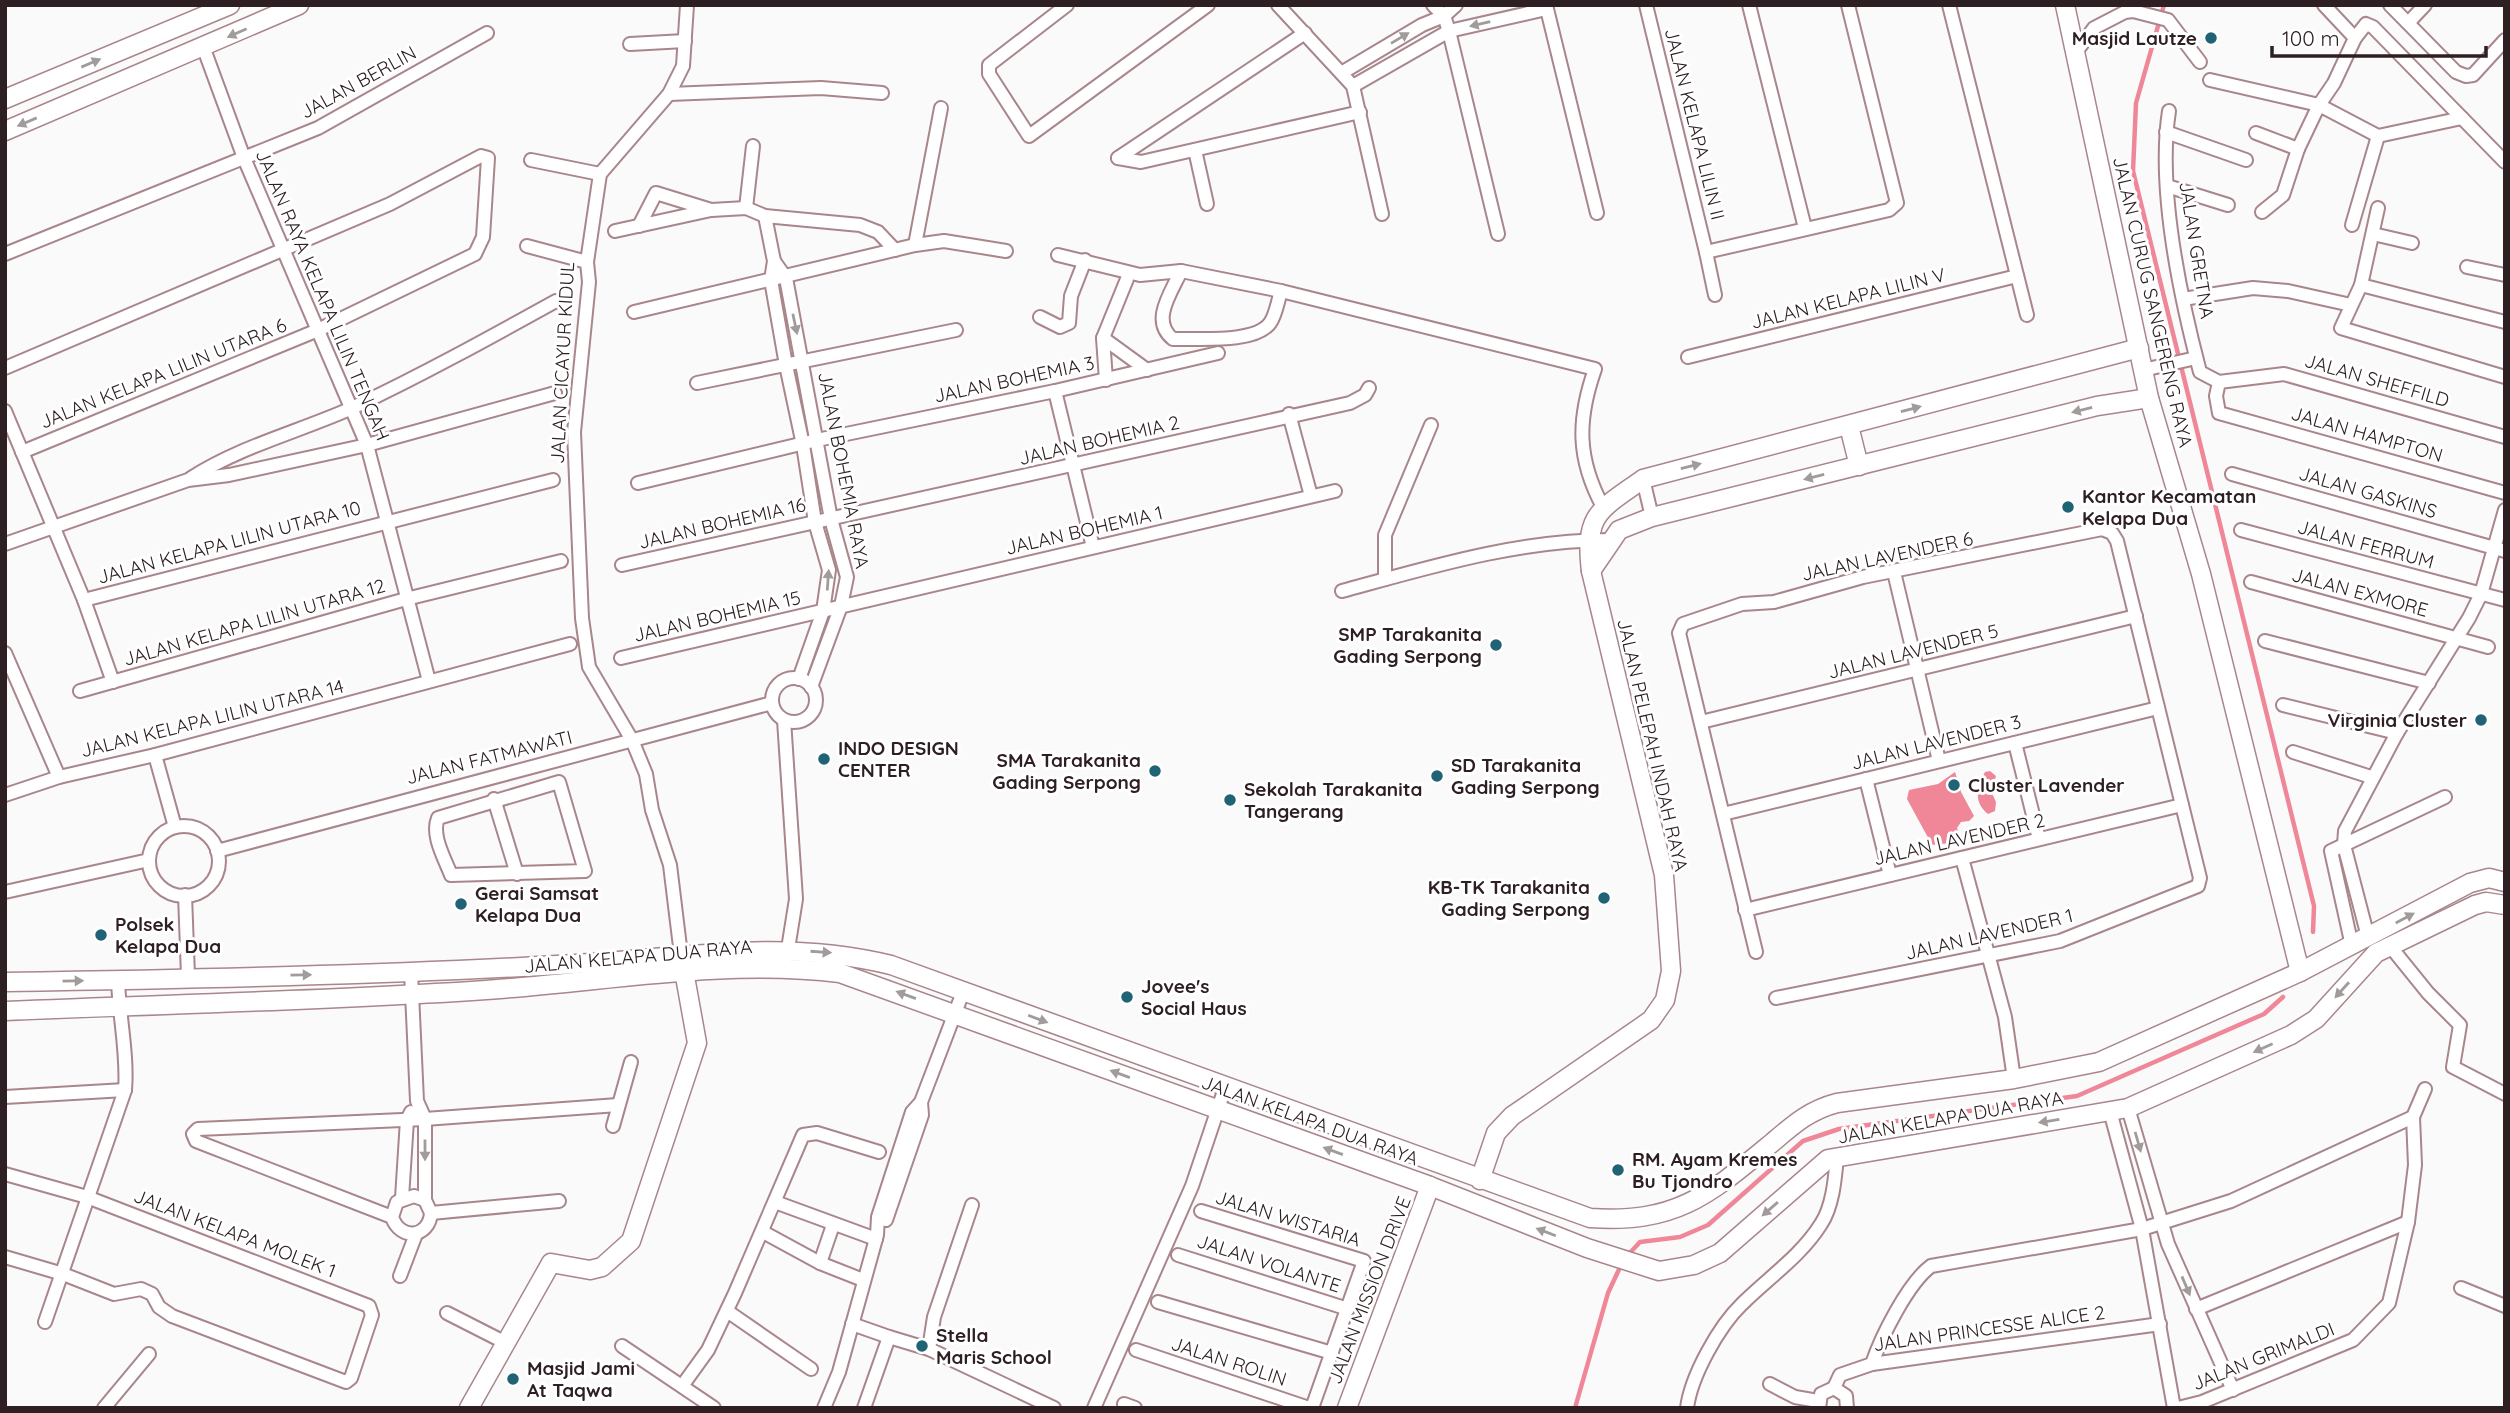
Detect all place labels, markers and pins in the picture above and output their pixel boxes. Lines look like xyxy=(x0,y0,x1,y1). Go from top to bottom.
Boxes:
place label: Masjid Lautze xyxy=(2072,26,2197,50)
marker: Masjid Lautze xyxy=(2203,30,2219,46)
place label: Kantor Kecamatan Kelapa Dua xyxy=(2082,484,2256,530)
marker: Kantor Kecamatan Kelapa Dua xyxy=(2060,499,2076,515)
place label: SMP Tarakanita Gading Serpong xyxy=(1333,622,1482,668)
marker: SMP Tarakanita Gading Serpong xyxy=(1488,637,1504,653)
place label: Virginia Cluster xyxy=(2328,708,2467,732)
marker: Virginia Cluster xyxy=(2473,712,2489,728)
place label: INDO DESIGN CENTER xyxy=(838,736,959,782)
place label: SMA Tarakanita Gading Serpong xyxy=(992,748,1141,794)
marker: INDO DESIGN CENTER xyxy=(816,751,832,767)
place label: SD Tarakanita Gading Serpong xyxy=(1451,753,1600,799)
marker: SMA Tarakanita Gading Serpong xyxy=(1147,763,1163,779)
marker: SD Tarakanita Gading Serpong xyxy=(1429,768,1445,784)
place label: Cluster Lavender xyxy=(1968,773,2125,797)
place label: Sekolah Tarakanita Tangerang xyxy=(1244,777,1422,823)
marker: Cluster Lavender xyxy=(1946,777,1962,793)
marker: Sekolah Tarakanita Tangerang xyxy=(1222,792,1238,808)
place label: KB-TK Tarakanita Gading Serpong xyxy=(1428,875,1590,921)
place label: Gerai Samsat Kelapa Dua xyxy=(475,881,599,927)
marker: KB-TK Tarakanita Gading Serpong xyxy=(1596,890,1612,906)
marker: Gerai Samsat Kelapa Dua xyxy=(453,896,469,912)
place label: Polsek Kelapa Dua xyxy=(115,912,221,958)
marker: Polsek Kelapa Dua xyxy=(93,927,109,943)
place label: Jovee's Social Haus xyxy=(1141,974,1247,1020)
marker: Jovee's Social Haus xyxy=(1119,989,1135,1005)
place label: RM. Ayam Kremes Bu Tjondro xyxy=(1632,1147,1797,1193)
marker: RM. Ayam Kremes Bu Tjondro xyxy=(1610,1162,1626,1178)
place label: Stella Maris School xyxy=(936,1323,1052,1369)
marker: Stella Maris School xyxy=(914,1338,930,1354)
place label: Masjid Jami At Taqwa xyxy=(527,1356,635,1402)
marker: Masjid Jami At Taqwa xyxy=(505,1371,521,1387)

